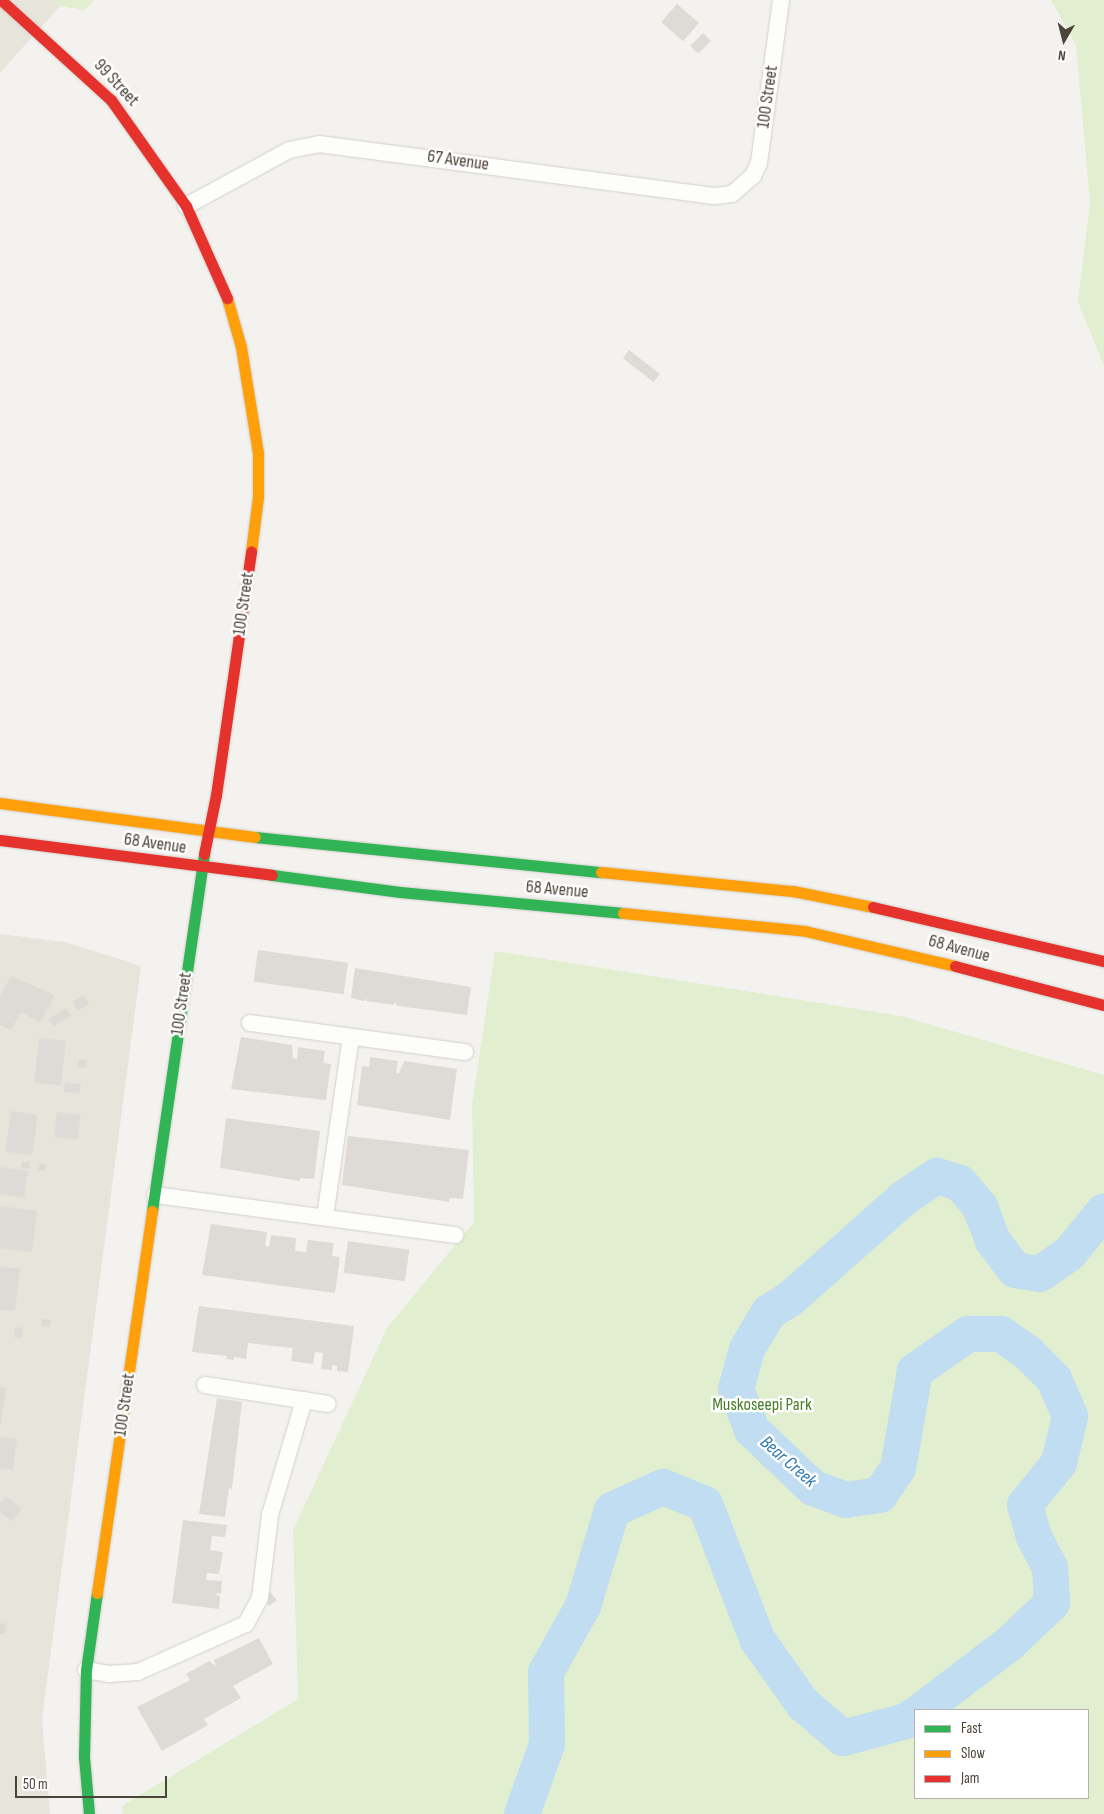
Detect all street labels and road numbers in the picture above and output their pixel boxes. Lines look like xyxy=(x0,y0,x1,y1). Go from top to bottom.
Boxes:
street label: 99 Street xyxy=(89,55,143,111)
street label: 100 Street xyxy=(753,64,783,130)
street label: 67 Avenue xyxy=(426,146,490,176)
street label: 100 Street xyxy=(229,571,259,637)
street label: 68 Avenue xyxy=(122,829,188,859)
street label: 68 Avenue xyxy=(525,877,589,903)
street label: 68 Avenue xyxy=(926,930,992,968)
street label: 100 Street xyxy=(167,971,197,1037)
street label: 100 Street xyxy=(110,1372,140,1438)

